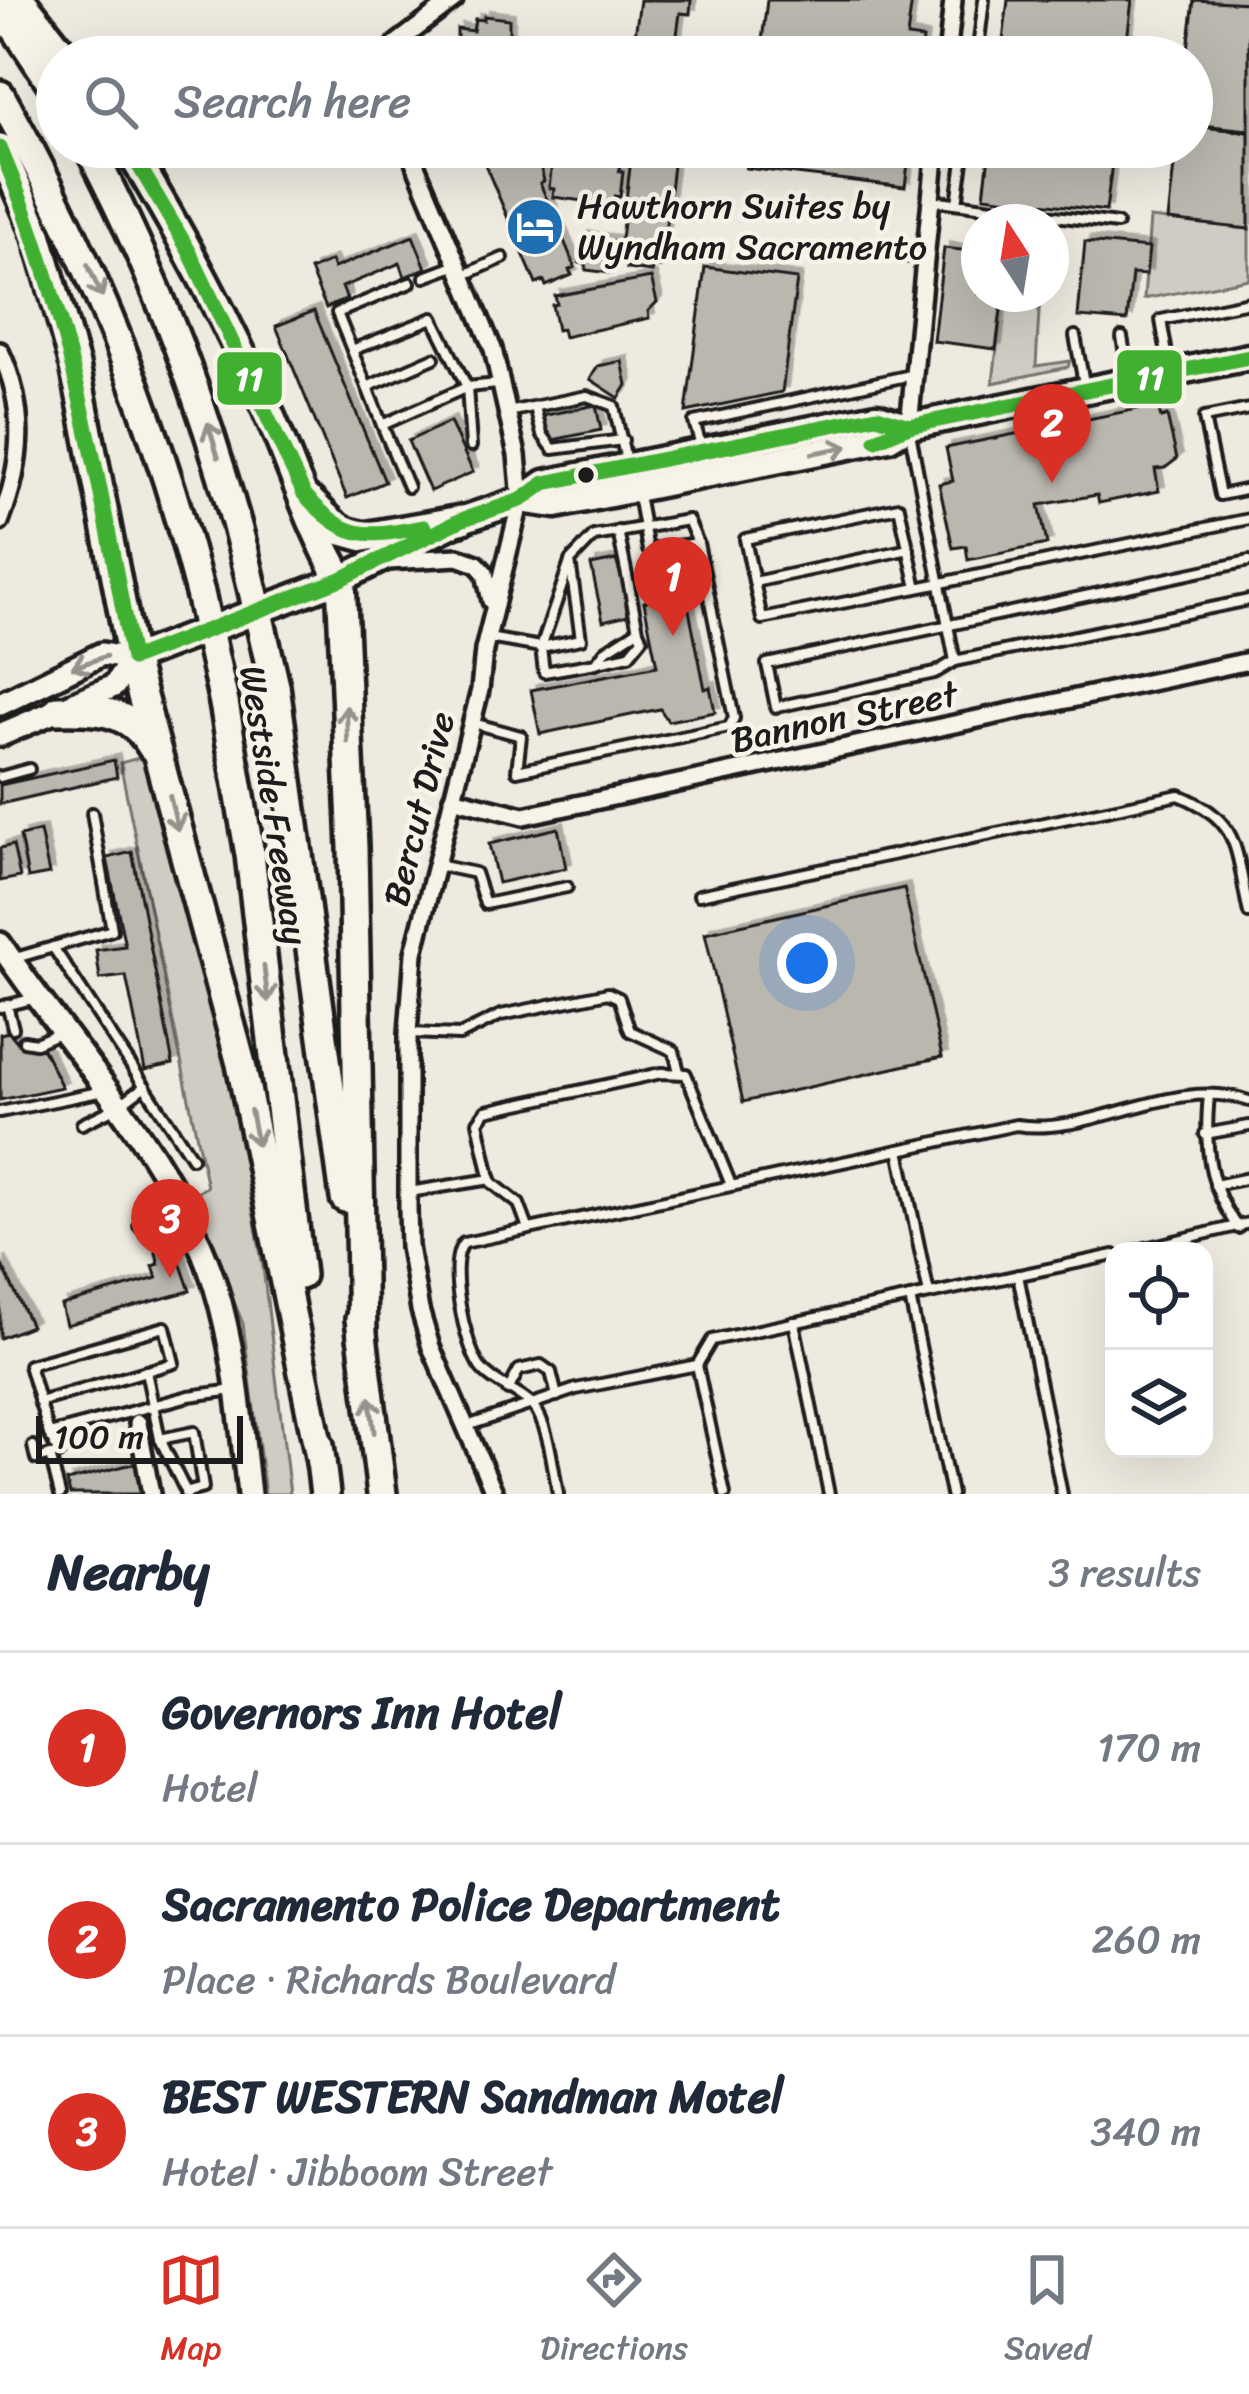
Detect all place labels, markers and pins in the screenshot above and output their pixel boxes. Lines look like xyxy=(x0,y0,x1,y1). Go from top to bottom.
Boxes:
place label: Hawthorn Suites by Wyndham Sacramento xyxy=(577,174,927,279)
hotel icon: Hawthorn Suites by Wyndham Sacramento xyxy=(504,196,566,258)
pin: 2 xyxy=(1013,384,1091,483)
unlabelled marker xyxy=(575,464,597,486)
pin: 1 xyxy=(634,537,712,636)
pin: 3 xyxy=(131,1179,209,1278)

